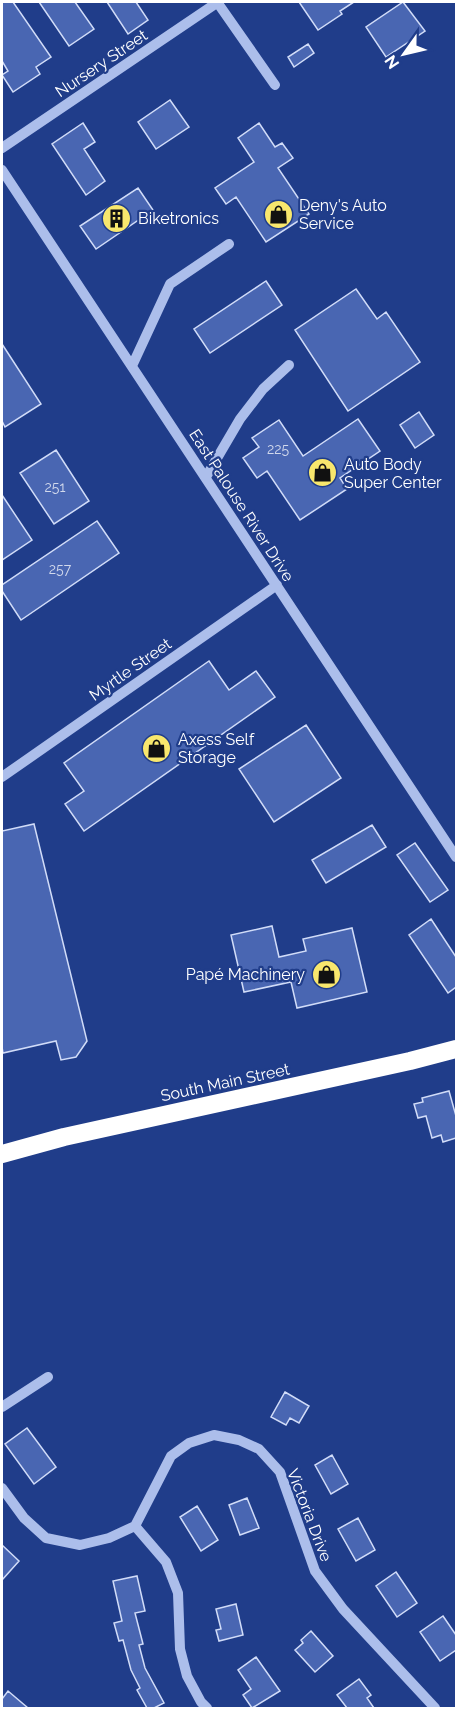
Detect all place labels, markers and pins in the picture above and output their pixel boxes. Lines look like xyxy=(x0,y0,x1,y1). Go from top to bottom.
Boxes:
place label: Deny's Auto Service xyxy=(299,196,387,233)
shop icon: Deny's Auto Service xyxy=(262,198,294,230)
building icon: Biketronics xyxy=(101,202,133,234)
place label: Biketronics xyxy=(138,209,219,228)
place label: Auto Body Super Center xyxy=(344,455,442,492)
shop icon: Auto Body Super Center xyxy=(307,457,339,489)
place label: Axess Self Storage xyxy=(178,730,255,767)
shop icon: Axess Self Storage xyxy=(141,732,173,764)
shop icon: Papé Machinery xyxy=(310,958,342,990)
place label: Papé Machinery xyxy=(186,965,305,984)

